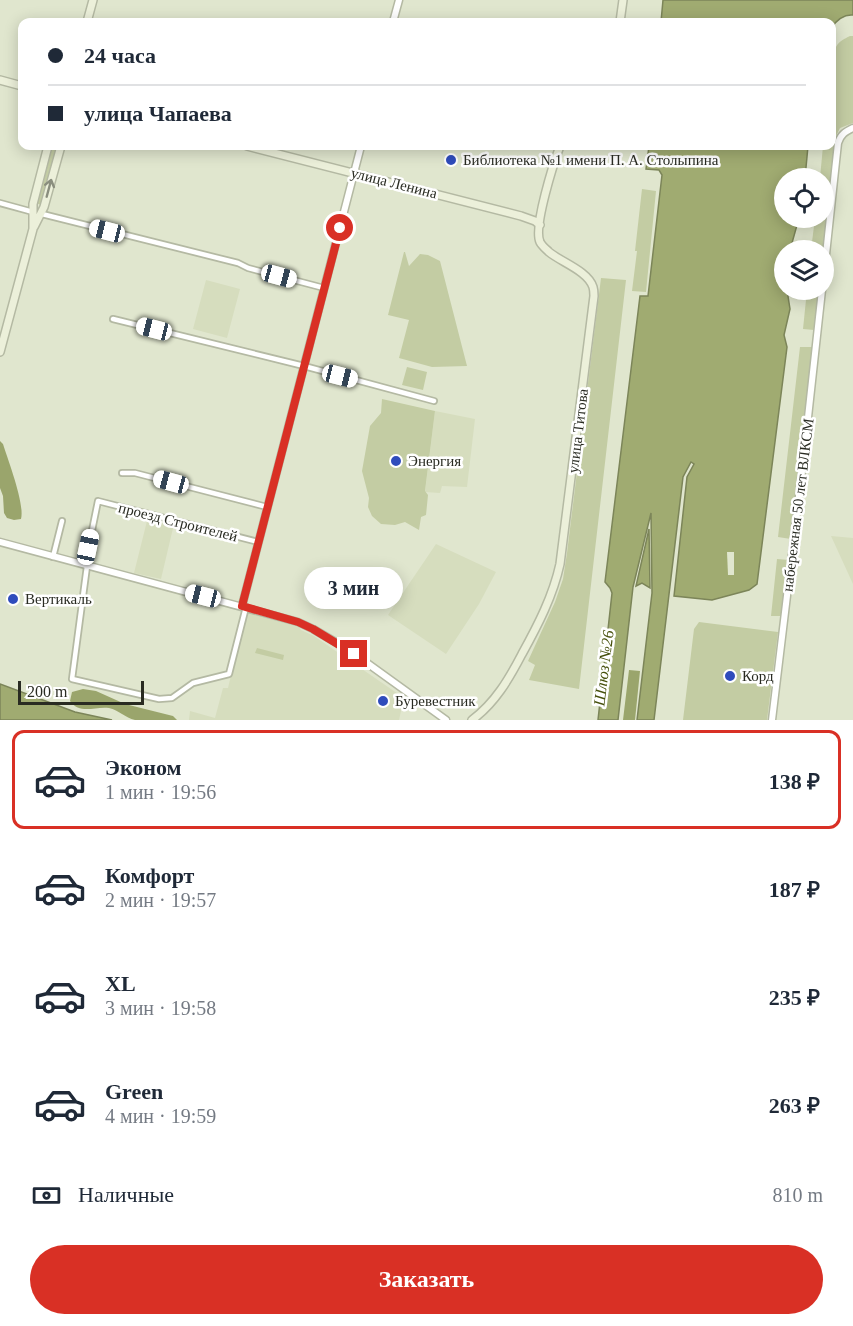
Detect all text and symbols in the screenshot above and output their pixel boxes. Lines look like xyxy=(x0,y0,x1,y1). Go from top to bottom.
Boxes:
text: 24 часа xyxy=(84,43,156,68)
text: улица Чапаева xyxy=(84,101,232,126)
place label: Библиотека №1 имени П. А. Столыпина xyxy=(463,152,719,168)
marker: Библиотека №1 имени П. А. Столыпина xyxy=(444,153,458,167)
street label: улица Ленина xyxy=(349,165,439,202)
map controls xyxy=(774,168,834,300)
button: locate xyxy=(774,168,834,228)
one-way arrow xyxy=(44,179,55,198)
route start xyxy=(326,214,353,241)
car xyxy=(87,218,127,244)
button: layers xyxy=(774,240,834,300)
car xyxy=(259,263,299,289)
car xyxy=(134,316,174,342)
car xyxy=(320,363,360,389)
street label: улица Титова xyxy=(565,388,591,474)
street label: набережная 50 лет ВЛКСМ xyxy=(779,417,817,593)
place label: Энергия xyxy=(408,453,461,469)
marker: Энергия xyxy=(389,454,403,468)
car xyxy=(151,469,191,495)
street label: проезд Строителей xyxy=(117,499,239,545)
car xyxy=(75,528,101,566)
callout: 3 мин xyxy=(304,567,404,609)
text: 3 мин xyxy=(328,577,379,599)
car xyxy=(183,583,223,609)
place label: Вертикаль xyxy=(25,591,92,607)
marker: Вертикаль xyxy=(6,592,20,606)
water label: Шлюз №26 xyxy=(590,629,617,708)
route end xyxy=(340,640,367,667)
place label: Корд xyxy=(742,668,774,684)
marker: Корд xyxy=(723,669,737,683)
scale bar xyxy=(18,678,144,706)
text: 200 m xyxy=(27,683,67,700)
place label: Буревестник xyxy=(395,693,476,709)
marker: Буревестник xyxy=(376,694,390,708)
icon: car xyxy=(33,753,87,807)
text: Эконом xyxy=(105,755,182,780)
text: 138 ₽ xyxy=(769,769,820,794)
text: 1 мин · 19:56 xyxy=(105,781,216,803)
icon: car xyxy=(33,861,87,915)
text: Комфорт xyxy=(105,863,194,888)
text: 187 ₽ xyxy=(769,877,820,902)
text: 2 мин · 19:57 xyxy=(105,889,216,911)
icon: car xyxy=(33,969,87,1023)
text: XL xyxy=(105,971,136,996)
text: 235 ₽ xyxy=(769,985,820,1010)
text: 3 мин · 19:58 xyxy=(105,997,216,1019)
icon: car xyxy=(33,1077,87,1131)
text: Green xyxy=(105,1079,163,1104)
text: 263 ₽ xyxy=(769,1093,820,1118)
text: 4 мин · 19:59 xyxy=(105,1105,216,1127)
icon: cash xyxy=(30,1179,63,1212)
text: Наличные xyxy=(78,1182,174,1207)
text: 810 m xyxy=(772,1184,823,1206)
button: Заказать xyxy=(30,1245,823,1314)

